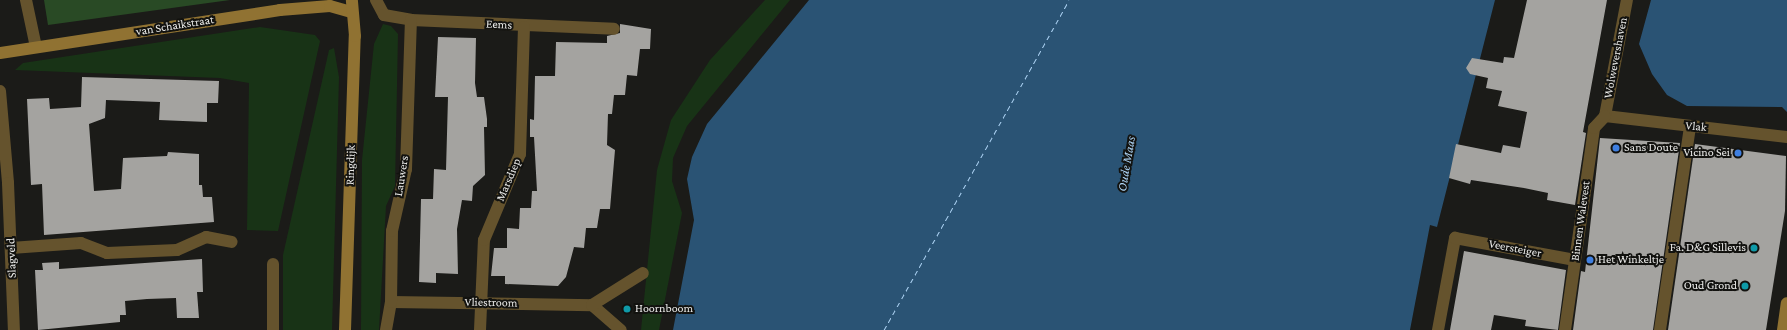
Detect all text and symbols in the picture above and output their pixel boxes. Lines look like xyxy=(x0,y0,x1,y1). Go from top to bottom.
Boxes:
street label: van Schaikstraat xyxy=(135,13,215,39)
street label: Wolwevershaven xyxy=(1601,16,1631,100)
street label: Eems xyxy=(486,17,512,33)
street label: Vlak xyxy=(1685,119,1707,135)
water label: Oude Maas xyxy=(1114,135,1140,193)
place label: Sans Doute xyxy=(1624,141,1678,155)
marker: Sans Doute xyxy=(1611,143,1621,153)
street label: Ringdijk xyxy=(343,145,359,185)
place label: Vicino Sei xyxy=(1683,146,1730,160)
marker: Vicino Sei xyxy=(1733,148,1743,158)
street label: Lauwers xyxy=(392,155,412,197)
street label: Marsdiep xyxy=(493,156,525,204)
street label: Binnen Walevest xyxy=(1568,180,1594,262)
street label: Veersteiger xyxy=(1487,237,1543,261)
street label: Slagveld xyxy=(4,238,20,278)
place label: Fa. D&G Sillevis xyxy=(1670,241,1746,255)
marker: Fa. D&G Sillevis xyxy=(1749,243,1759,253)
place label: Het Winkeltje xyxy=(1598,253,1664,267)
marker: Het Winkeltje xyxy=(1585,255,1595,265)
place label: Oud Grond xyxy=(1684,279,1737,293)
marker: Oud Grond xyxy=(1740,281,1750,291)
street label: Vliestroom xyxy=(465,295,517,311)
place label: Hoornboom xyxy=(635,302,693,316)
marker: Hoornboom xyxy=(622,304,632,314)

